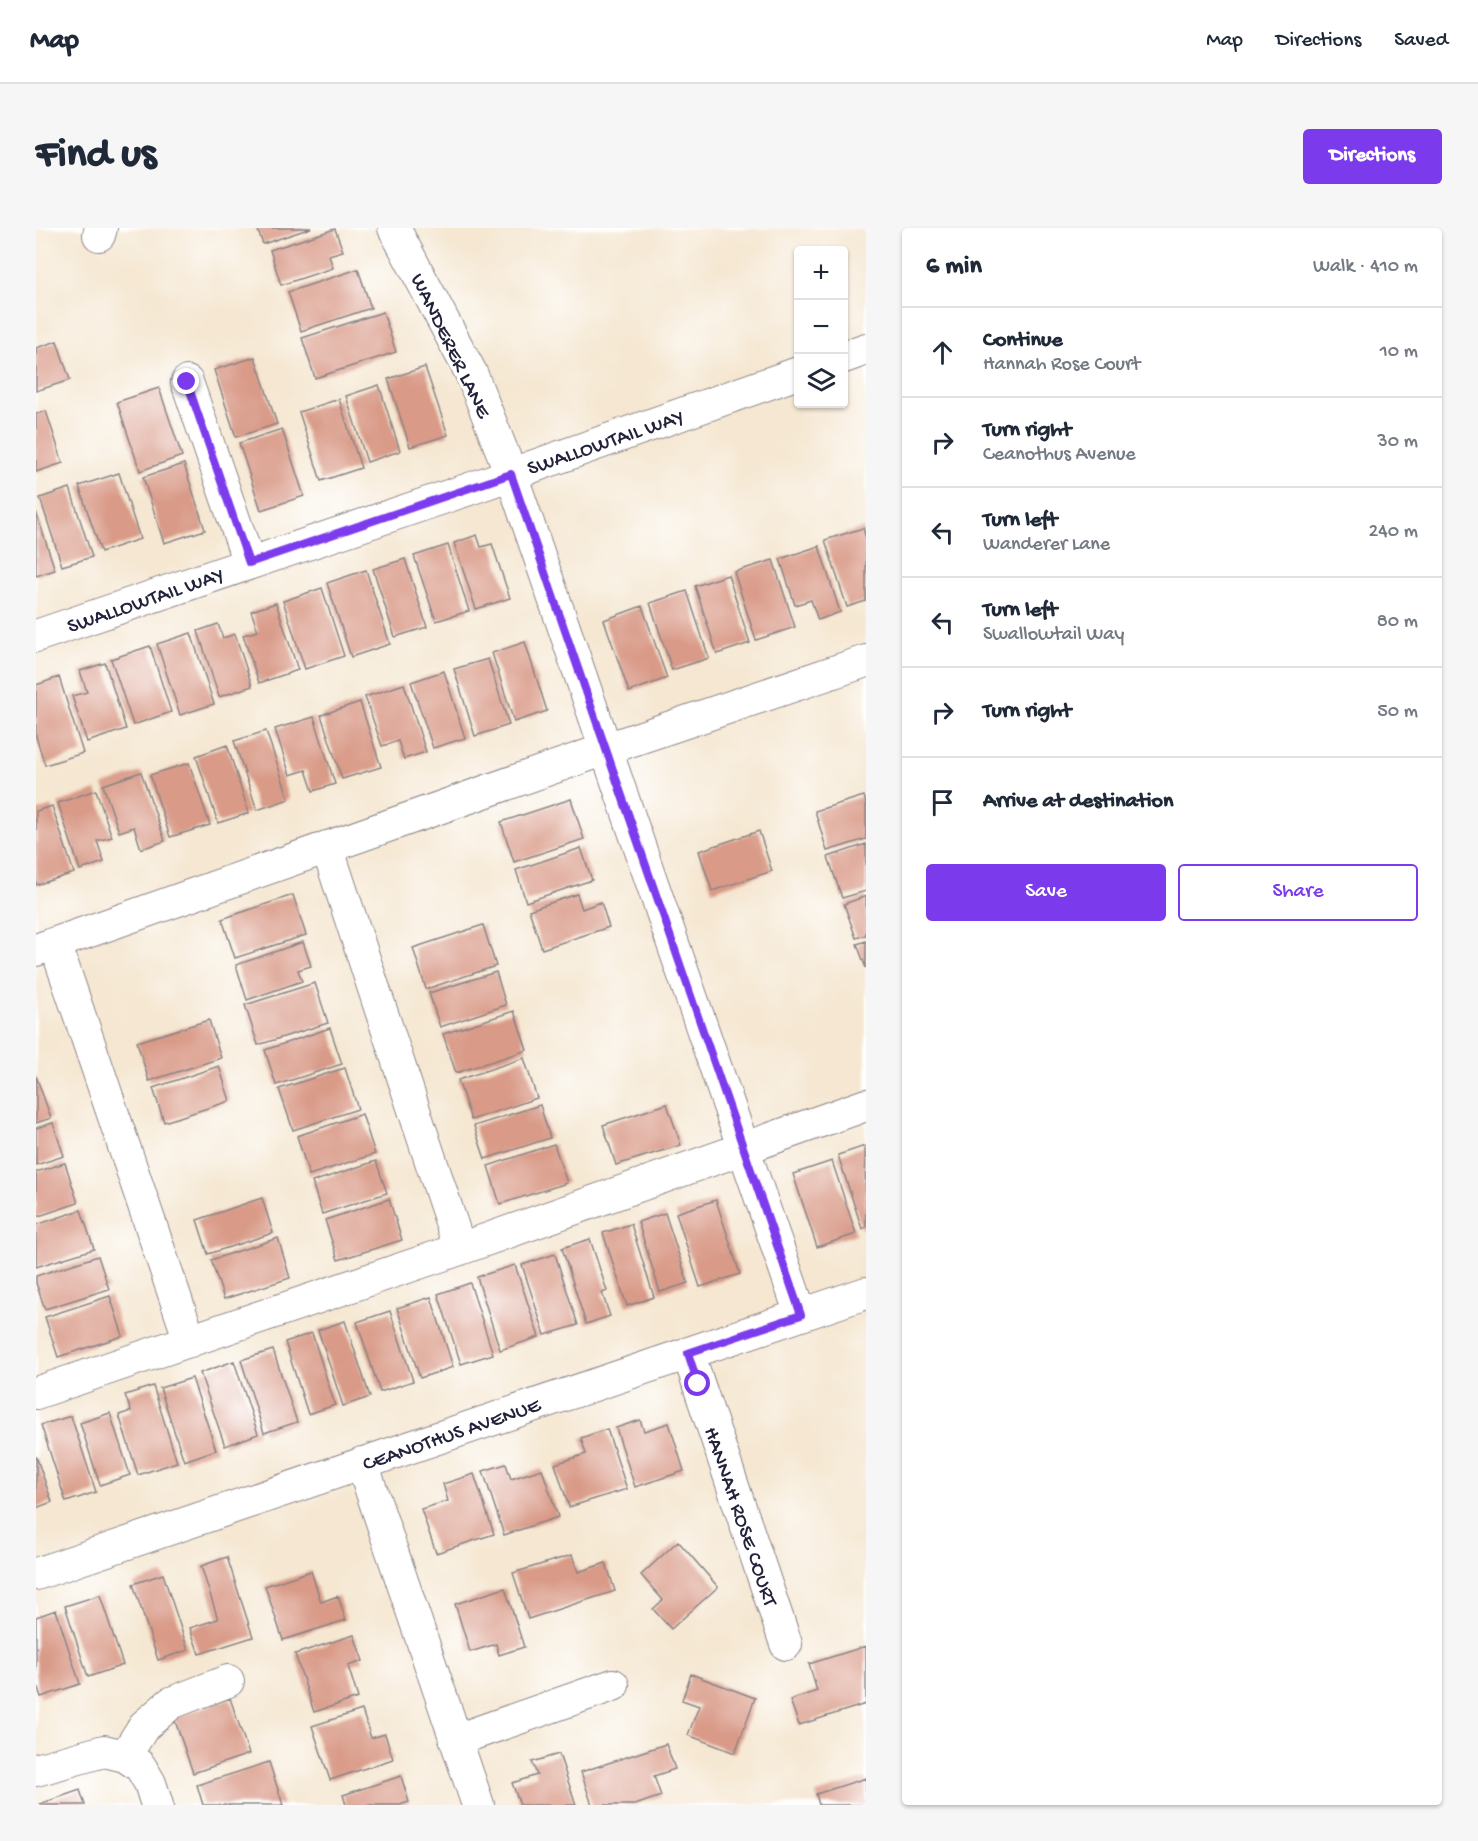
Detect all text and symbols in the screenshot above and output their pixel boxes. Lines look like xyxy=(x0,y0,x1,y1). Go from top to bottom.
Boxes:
text: Map xyxy=(30,25,79,58)
text: Map xyxy=(1206,29,1243,54)
text: Directions xyxy=(1276,29,1361,54)
text: Saved xyxy=(1394,29,1448,54)
button: Directions xyxy=(1303,129,1442,184)
text: Find us xyxy=(36,132,156,181)
map controls xyxy=(794,246,848,408)
button: + xyxy=(794,246,848,300)
text: 6 min xyxy=(926,252,982,283)
text: Walk · 410 m xyxy=(1313,256,1418,279)
street label: WANDERER LANE xyxy=(403,270,495,424)
button: − xyxy=(794,300,848,354)
text: Continue xyxy=(983,328,1063,354)
icon: ahead xyxy=(926,336,959,369)
text: 10 m xyxy=(1380,341,1418,364)
button: layers xyxy=(794,354,848,408)
text: Hannah Rose Court xyxy=(983,354,1140,377)
route end xyxy=(173,368,199,394)
street label: SWALLOWTAIL WAY xyxy=(525,406,688,483)
text: Turn right xyxy=(983,418,1071,444)
icon: right xyxy=(926,426,959,459)
text: 30 m xyxy=(1377,431,1418,454)
text: Ceanothus Avenue xyxy=(983,444,1136,467)
text: Turn left xyxy=(983,508,1057,534)
icon: left xyxy=(926,516,959,549)
text: 240 m xyxy=(1368,521,1418,544)
text: Wanderer Lane xyxy=(983,534,1110,557)
street label: SWALLOWTAIL WAY xyxy=(65,564,228,641)
text: Turn left xyxy=(983,598,1057,624)
icon: left xyxy=(926,606,959,639)
text: 80 m xyxy=(1377,611,1418,634)
text: Swallowtail Way xyxy=(983,624,1124,647)
icon: right xyxy=(926,696,959,729)
text: Turn right xyxy=(983,699,1071,725)
text: 50 m xyxy=(1377,701,1418,724)
icon: arrive xyxy=(926,786,959,819)
text: Arrive at destination xyxy=(983,789,1173,815)
button: Save xyxy=(926,864,1166,921)
button: Share xyxy=(1178,864,1418,921)
route start xyxy=(684,1370,710,1396)
street label: CEANOTHUS AVENUE xyxy=(360,1394,545,1478)
street label: HANNAH ROSE COURT xyxy=(696,1424,781,1611)

